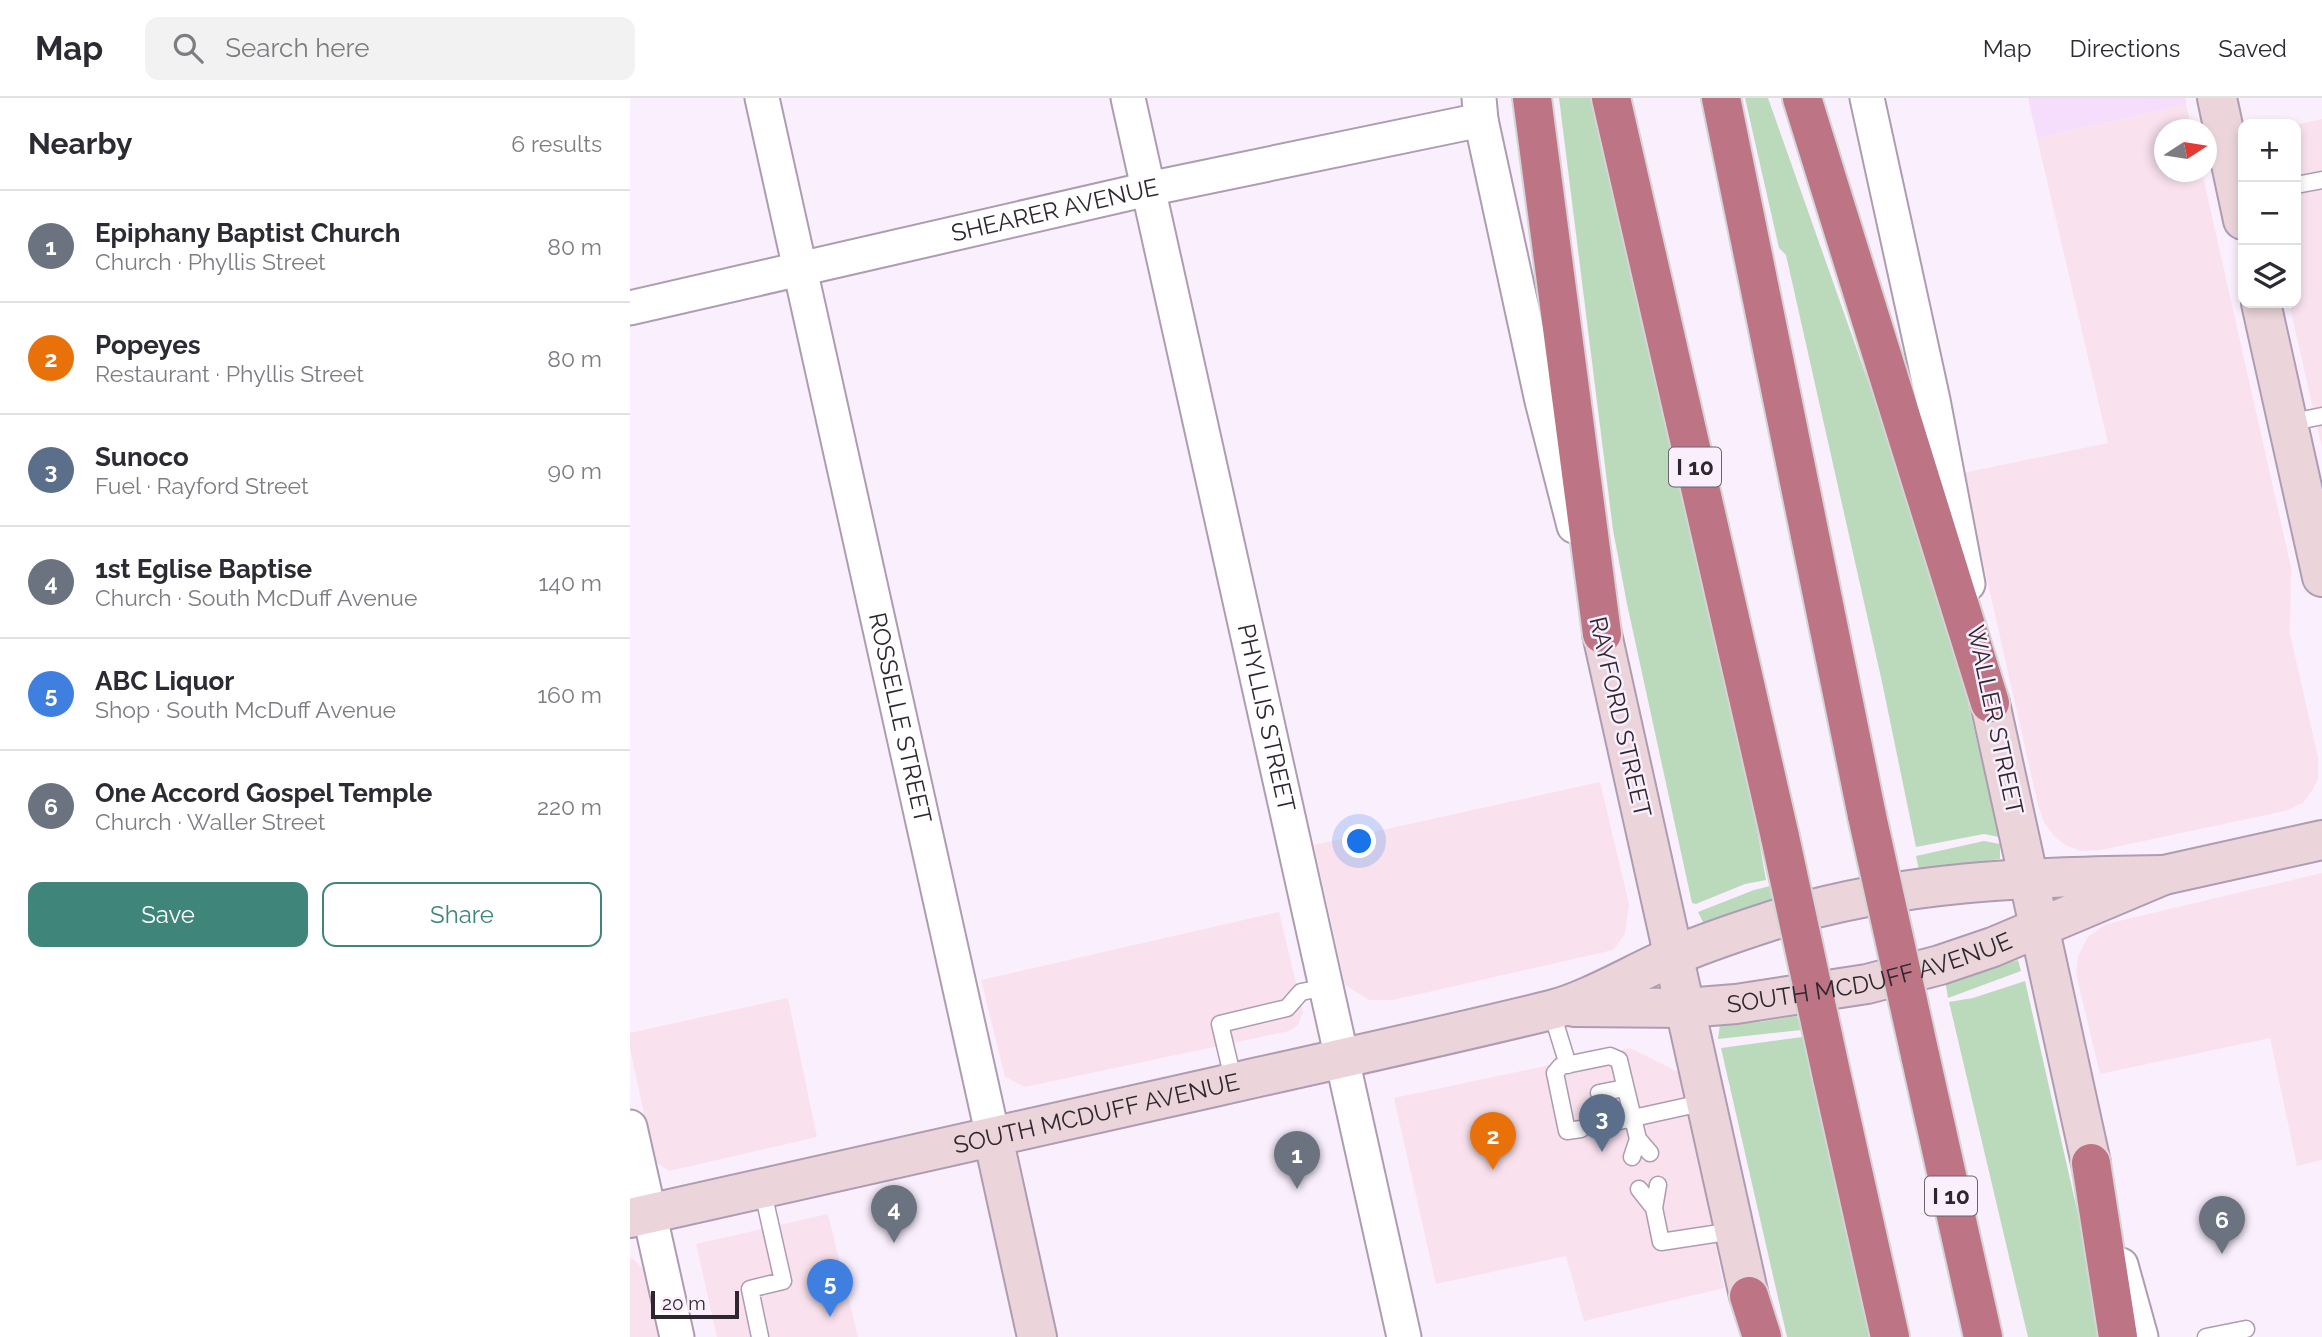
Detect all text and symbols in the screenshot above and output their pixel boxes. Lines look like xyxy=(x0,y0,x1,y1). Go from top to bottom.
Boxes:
search box xyxy=(145,17,635,80)
text: Map xyxy=(35,29,103,68)
icon: search xyxy=(169,29,207,67)
text: Search here xyxy=(225,33,370,63)
text: Map xyxy=(1983,34,2032,63)
text: Directions xyxy=(2070,34,2180,63)
text: Saved xyxy=(2218,34,2287,63)
north arrow xyxy=(2154,119,2217,182)
map controls xyxy=(2238,119,2301,308)
button: + xyxy=(2238,119,2301,182)
text: Nearby xyxy=(28,126,132,161)
text: 6 results xyxy=(511,130,602,157)
street label: SHEARER AVENUE xyxy=(948,172,1161,248)
button: − xyxy=(2238,182,2301,245)
text: Epiphany Baptist Church xyxy=(95,218,401,248)
text: 1 xyxy=(45,233,57,260)
text: 80 m xyxy=(547,233,602,260)
button: layers xyxy=(2238,245,2301,308)
text: Church · Phyllis Street xyxy=(95,248,326,275)
text: Popeyes xyxy=(95,330,201,360)
text: 2 xyxy=(45,345,57,372)
text: 80 m xyxy=(547,345,602,372)
text: Restaurant · Phyllis Street xyxy=(95,360,364,387)
text: Sunoco xyxy=(95,442,189,472)
road number: I 10 xyxy=(1669,448,1721,486)
text: 3 xyxy=(45,457,57,484)
text: 90 m xyxy=(547,457,602,484)
text: Fuel · Rayford Street xyxy=(95,472,309,499)
text: 1st Eglise Baptise xyxy=(95,554,312,584)
text: 4 xyxy=(44,569,58,596)
text: 140 m xyxy=(539,569,602,596)
text: Church · South McDuff Avenue xyxy=(95,584,417,611)
street label: ROSSELLE STREET xyxy=(863,610,938,826)
street label: RAYFORD STREET xyxy=(1583,614,1658,820)
street label: PHYLLIS STREET xyxy=(1232,621,1302,815)
street label: WALLER STREET xyxy=(1961,622,2030,818)
text: ABC Liquor xyxy=(95,666,234,696)
text: 5 xyxy=(45,681,57,708)
text: 160 m xyxy=(537,681,602,708)
text: Shop · South McDuff Avenue xyxy=(95,696,396,723)
text: One Accord Gospel Temple xyxy=(95,778,432,808)
text: 6 xyxy=(44,793,58,820)
text: 220 m xyxy=(537,793,602,820)
text: Church · Waller Street xyxy=(95,808,325,835)
your location xyxy=(1342,824,1376,858)
button: Save xyxy=(28,882,308,947)
button: Share xyxy=(322,882,602,947)
street label: SOUTH MCDUFF AVENUE xyxy=(1726,926,2016,1019)
street label: SOUTH MCDUFF AVENUE xyxy=(951,1067,1242,1160)
pin: 3 xyxy=(1579,1094,1625,1152)
pin: 2 xyxy=(1470,1112,1516,1170)
pin: 1 xyxy=(1274,1131,1320,1189)
road number: I 10 xyxy=(1925,1176,1977,1216)
pin: 4 xyxy=(871,1185,917,1243)
pin: 6 xyxy=(2199,1196,2245,1254)
pin: 5 xyxy=(807,1259,853,1317)
scale bar xyxy=(651,1288,738,1320)
text: 20 m xyxy=(662,1292,706,1314)

